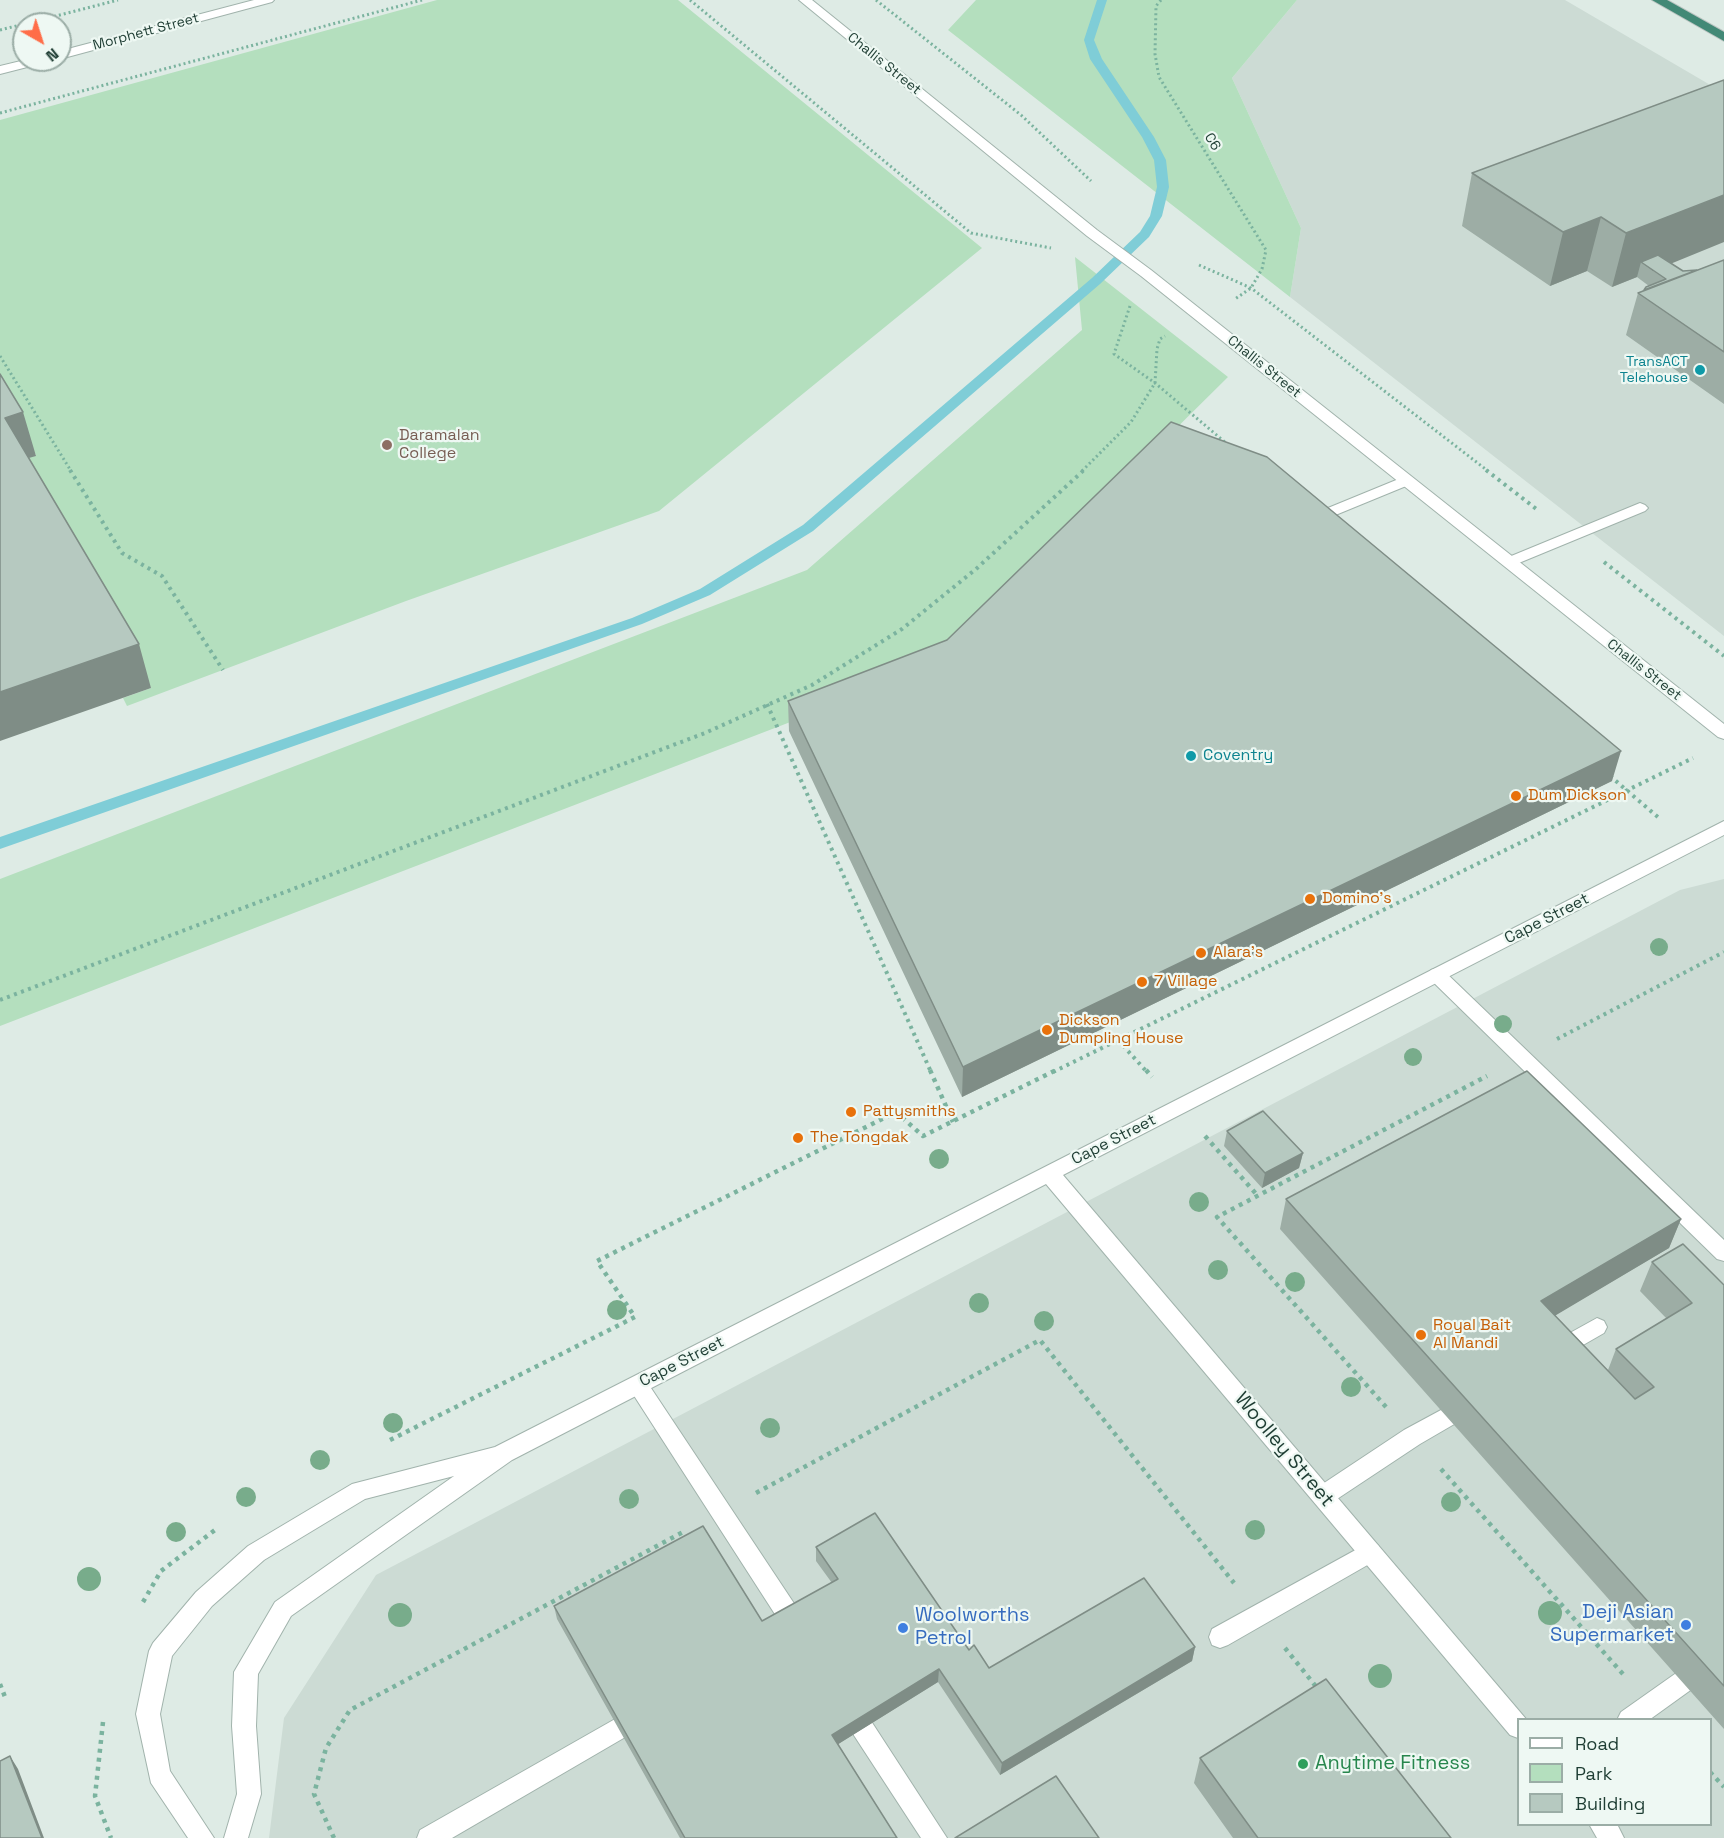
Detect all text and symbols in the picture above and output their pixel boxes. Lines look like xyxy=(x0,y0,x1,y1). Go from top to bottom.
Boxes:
street label: Morphett Street xyxy=(91,10,201,54)
north arrow xyxy=(12,12,72,72)
street label: Challis Street xyxy=(844,29,924,99)
text: N xyxy=(42,43,63,66)
street label: C6 xyxy=(1200,130,1224,154)
street label: Challis Street xyxy=(1224,332,1304,402)
place label: TransACT Telehouse xyxy=(1620,354,1688,386)
marker: TransACT Telehouse xyxy=(1693,363,1707,377)
place label: Daramalan College xyxy=(399,426,480,464)
marker: Daramalan College xyxy=(380,438,394,452)
street label: Challis Street xyxy=(1603,636,1685,704)
place label: Coventry xyxy=(1203,746,1273,766)
marker: Coventry xyxy=(1184,749,1198,763)
place label: Dum Dickson xyxy=(1528,786,1627,806)
marker: Dum Dickson xyxy=(1509,789,1523,803)
place label: Domino's xyxy=(1322,889,1392,909)
street label: Cape Street xyxy=(1502,890,1592,948)
marker: Domino's xyxy=(1303,892,1317,906)
place label: Alara's xyxy=(1213,943,1263,963)
marker: Alara's xyxy=(1194,946,1208,960)
place label: 7 Village xyxy=(1154,972,1218,992)
marker: 7 Village xyxy=(1135,975,1149,989)
place label: Dickson Dumpling House xyxy=(1059,1011,1184,1049)
marker: Dickson Dumpling House xyxy=(1040,1023,1054,1037)
place label: Pattysmiths xyxy=(863,1102,956,1122)
marker: Pattysmiths xyxy=(844,1105,858,1119)
street label: Cape Street xyxy=(1069,1111,1159,1169)
place label: The Tongdak xyxy=(810,1128,909,1148)
marker: The Tongdak xyxy=(791,1131,805,1145)
place label: Royal Bait Al Mandi xyxy=(1433,1316,1511,1354)
marker: Royal Bait Al Mandi xyxy=(1414,1328,1428,1342)
street label: Cape Street xyxy=(637,1333,727,1391)
street label: Woolley Street xyxy=(1229,1388,1339,1512)
place label: Deji Asian Supermarket xyxy=(1550,1601,1674,1648)
place label: Woolworths Petrol xyxy=(915,1604,1030,1651)
marker: Deji Asian Supermarket xyxy=(1679,1618,1693,1632)
marker: Woolworths Petrol xyxy=(896,1621,910,1635)
legend xyxy=(1517,1718,1712,1826)
text: Road xyxy=(1575,1732,1619,1755)
place label: Anytime Fitness xyxy=(1315,1752,1470,1776)
marker: Anytime Fitness xyxy=(1296,1757,1310,1771)
text: Park xyxy=(1575,1762,1612,1785)
text: Building xyxy=(1575,1792,1645,1815)

